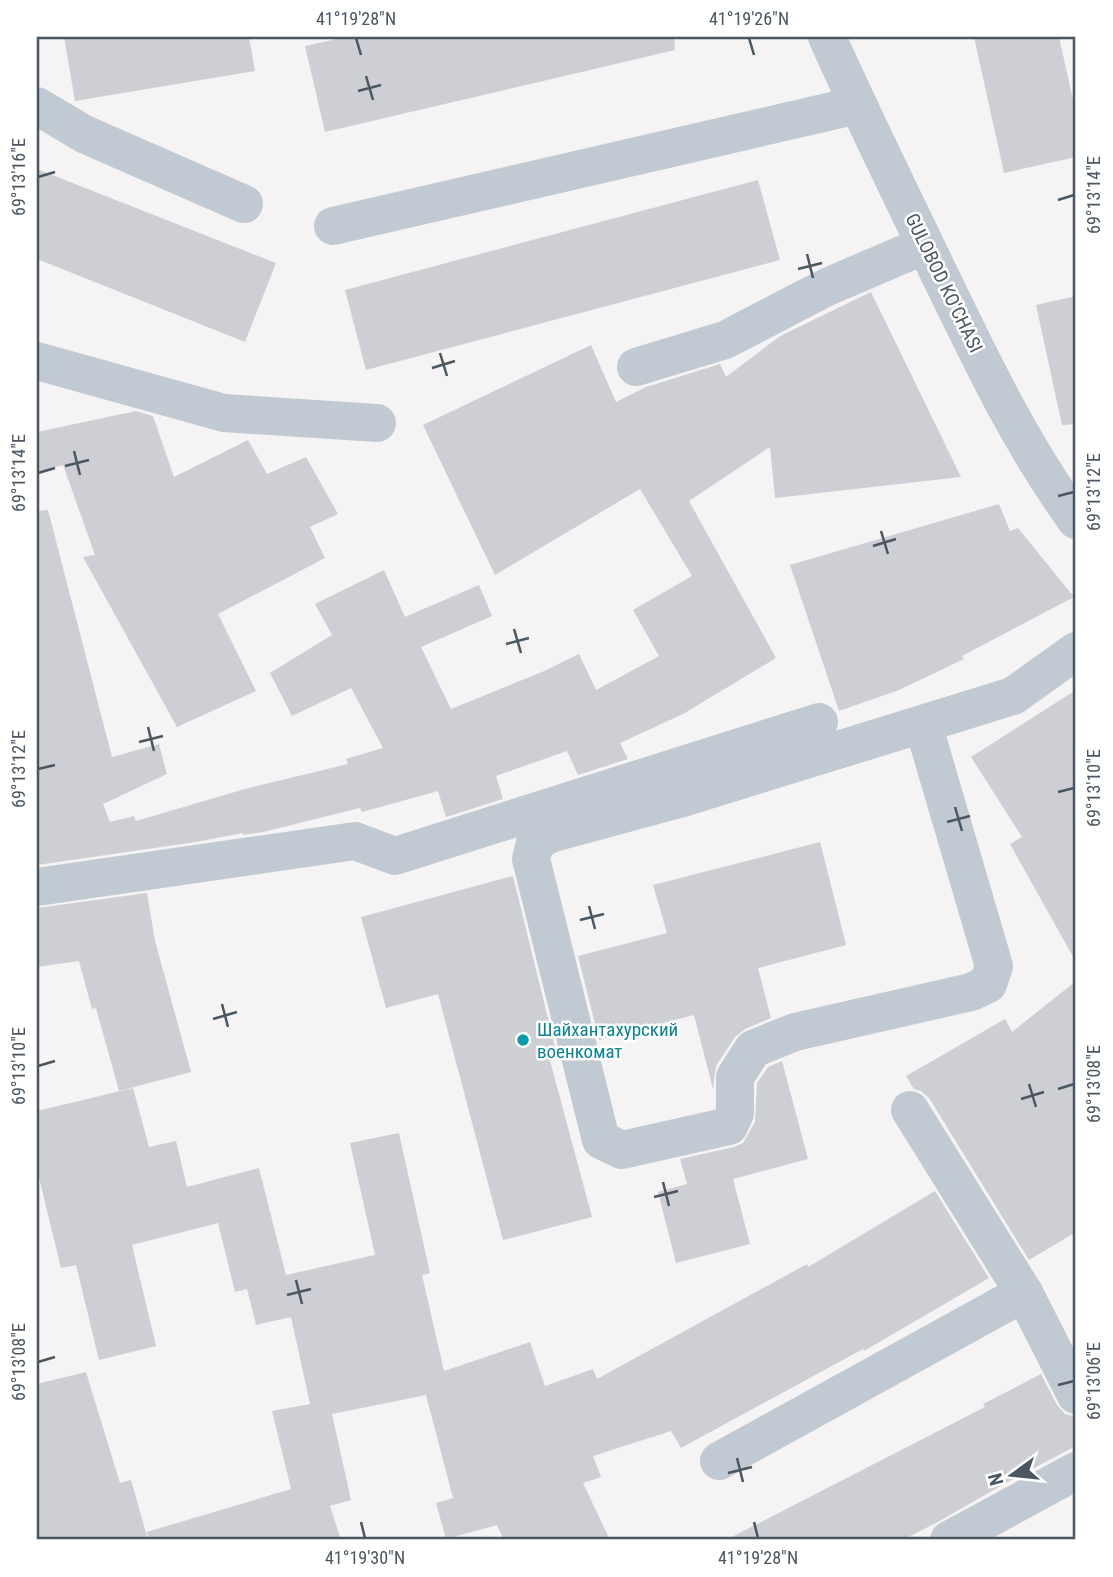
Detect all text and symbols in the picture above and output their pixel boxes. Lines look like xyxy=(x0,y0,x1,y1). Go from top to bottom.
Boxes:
text: 41°19'28"N xyxy=(316,8,396,29)
text: 41°19'26"N xyxy=(709,8,789,29)
text: 69°13'16"E xyxy=(8,138,29,216)
text: 69°13'14"E xyxy=(1083,156,1104,234)
street label: GULOBOD KO'CHASI xyxy=(900,210,988,356)
text: 69°13'14"E xyxy=(8,434,29,512)
text: 69°13'12"E xyxy=(1083,453,1104,531)
text: 69°13'12"E xyxy=(8,730,29,808)
text: 69°13'10"E xyxy=(1083,749,1104,827)
place label: Шайхантахурский военкомат xyxy=(537,1018,678,1063)
text: 69°13'10"E xyxy=(8,1027,29,1105)
marker: Шайхантахурский военкомат xyxy=(515,1032,531,1048)
text: 69°13'08"E xyxy=(1083,1045,1104,1123)
text: 69°13'08"E xyxy=(8,1323,29,1401)
text: 69°13'06"E xyxy=(1083,1342,1104,1420)
north arrow xyxy=(976,1440,1046,1510)
text: N xyxy=(983,1471,1009,1488)
text: 41°19'30"N xyxy=(325,1547,405,1568)
text: 41°19'28"N xyxy=(718,1547,798,1568)

